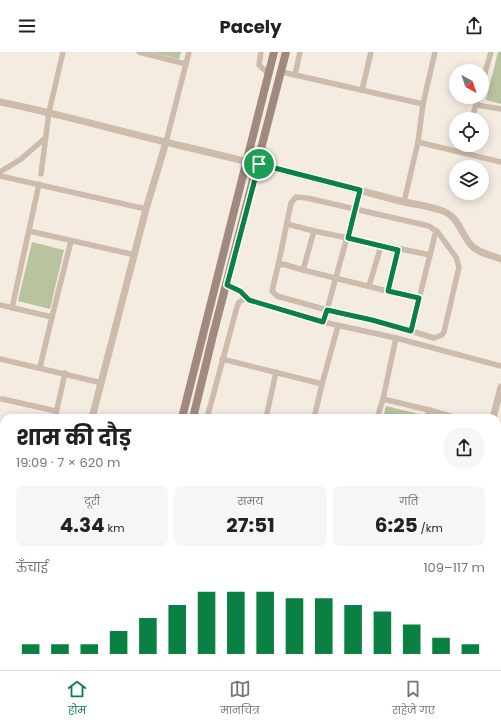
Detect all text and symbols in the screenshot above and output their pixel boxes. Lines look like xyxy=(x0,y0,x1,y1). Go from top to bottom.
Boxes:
text: Pacely xyxy=(219,14,282,39)
icon: menu xyxy=(16,15,38,37)
icon: share xyxy=(463,15,485,37)
north arrow xyxy=(449,64,489,104)
map controls xyxy=(449,64,489,200)
button: locate xyxy=(449,112,489,152)
pin xyxy=(242,147,276,181)
icon: arrive xyxy=(248,153,270,175)
button: layers xyxy=(449,160,489,200)
text: शाम की दौड़ xyxy=(16,422,131,453)
button: share xyxy=(443,427,485,469)
text: 19:09 · 7 × 620 m xyxy=(16,453,120,472)
text: दूरी xyxy=(84,493,100,509)
text: समय xyxy=(238,493,263,509)
text: गति xyxy=(399,493,418,509)
text: 4.34 xyxy=(60,511,105,539)
text: 27:51 xyxy=(226,511,275,539)
text: 6:25 xyxy=(375,511,418,539)
text: km xyxy=(105,520,125,536)
text: /km xyxy=(418,520,443,536)
text: ऊँचाई xyxy=(16,558,48,577)
text: 109–117 m xyxy=(423,558,485,577)
tab: होम xyxy=(66,678,88,719)
tab: मानचित्र xyxy=(220,678,260,719)
tab: सहेजे गए xyxy=(392,678,435,719)

